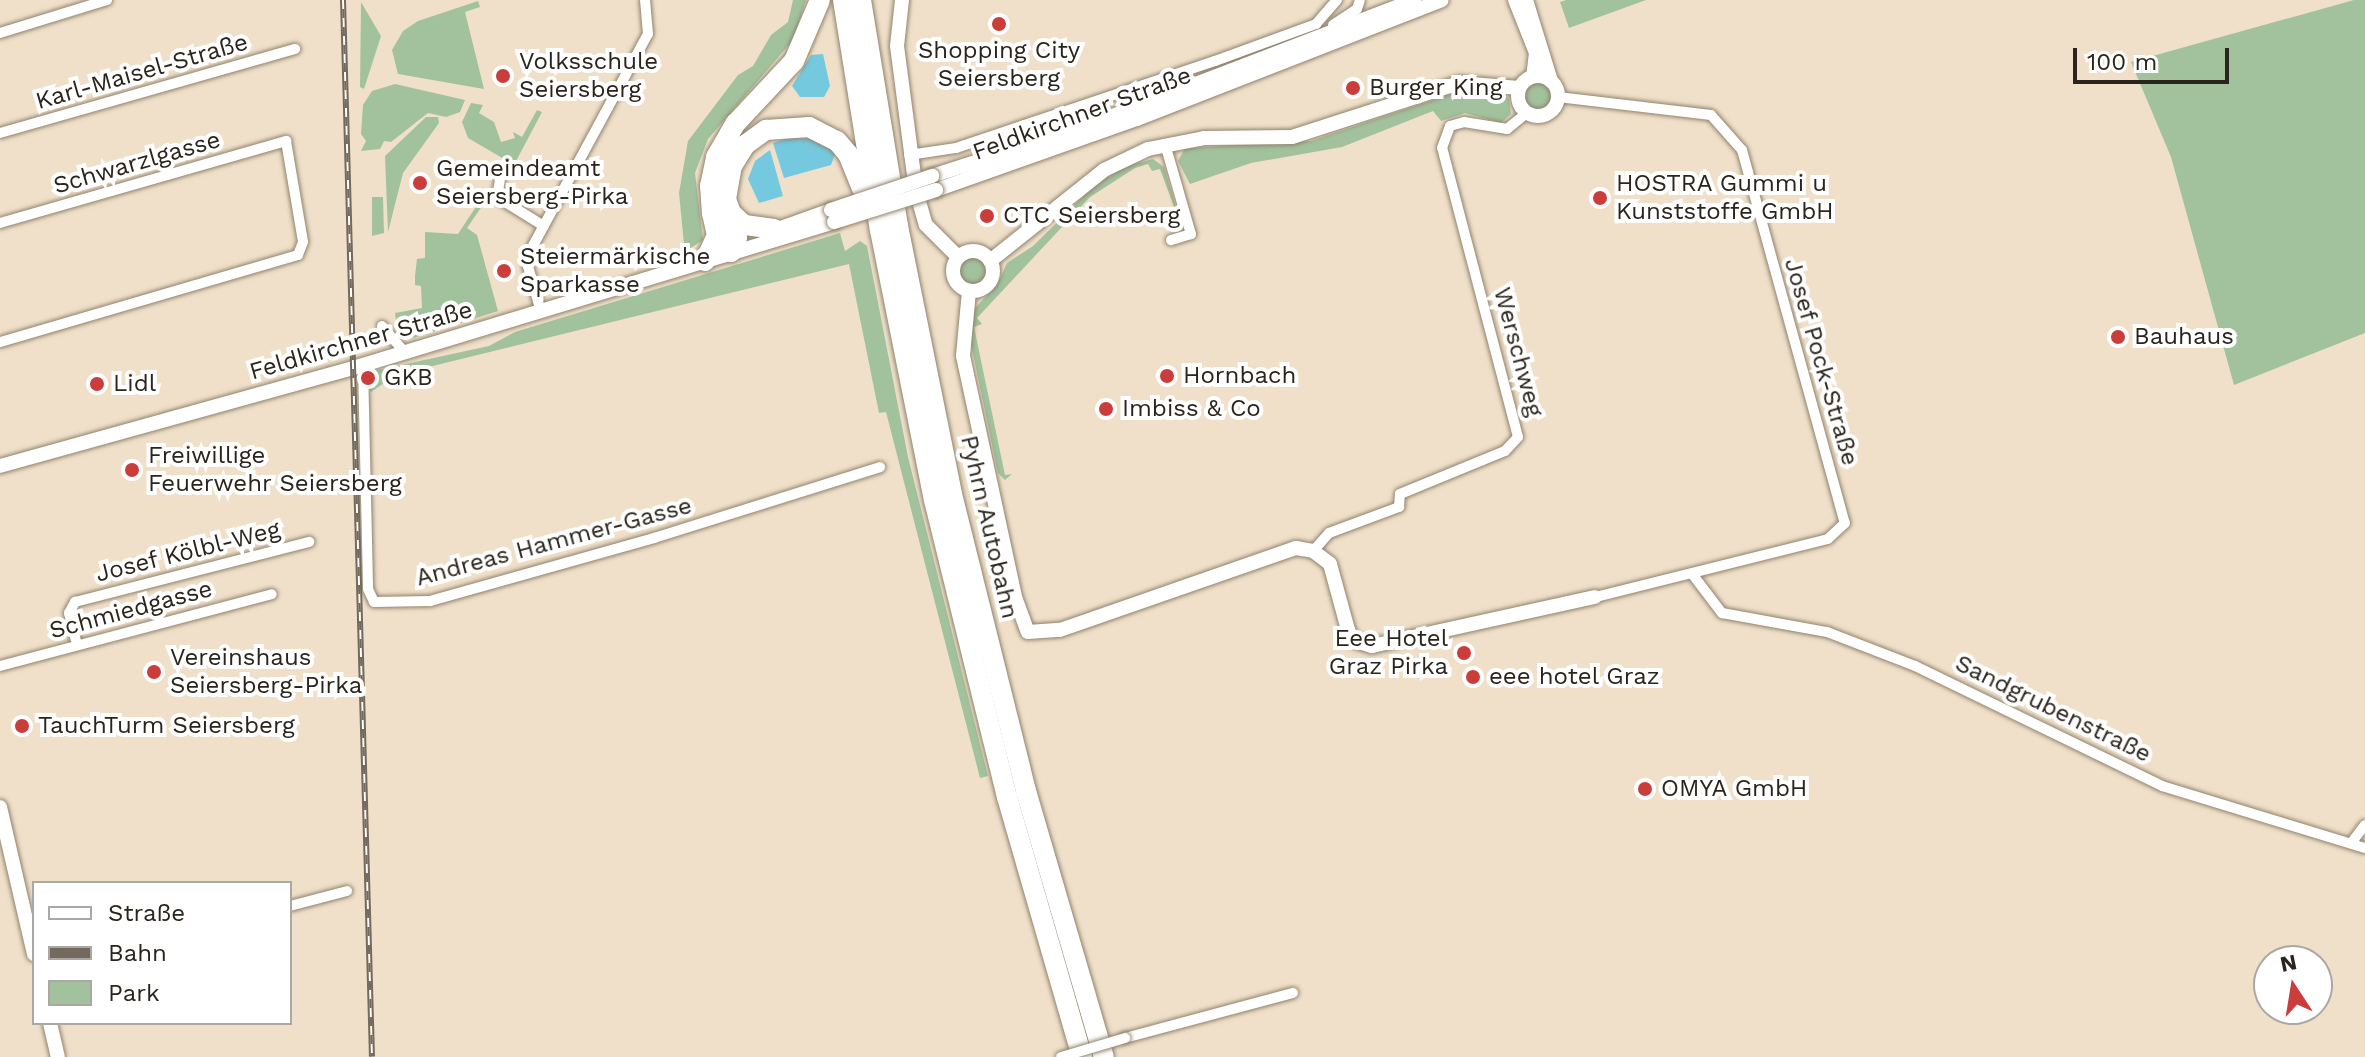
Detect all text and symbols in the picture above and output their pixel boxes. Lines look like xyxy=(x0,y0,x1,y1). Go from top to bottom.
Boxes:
marker: Shopping City Seiersberg xyxy=(990,15,1008,33)
street label: Karl-Maisel-Straße xyxy=(33,28,251,116)
scale bar xyxy=(2077,32,2233,82)
place label: Shopping City Seiersberg xyxy=(918,37,1080,93)
place label: Volksschule Seiersberg xyxy=(519,48,658,104)
text: 100 m xyxy=(2087,48,2157,76)
street label: Feldkirchner Straße xyxy=(969,61,1195,167)
marker: Volksschule Seiersberg xyxy=(494,67,512,85)
place label: Burger King xyxy=(1369,74,1503,102)
marker: Burger King xyxy=(1344,79,1362,97)
street label: Schwarzlgasse xyxy=(50,125,224,201)
place label: Gemeindeamt Seiersberg-Pirka xyxy=(436,155,628,211)
place label: HOSTRA Gummi u Kunststoffe GmbH xyxy=(1616,170,1834,226)
marker: Gemeindeamt Seiersberg-Pirka xyxy=(411,174,429,192)
marker: HOSTRA Gummi u Kunststoffe GmbH xyxy=(1591,189,1609,207)
place label: CTC Seiersberg xyxy=(1003,202,1180,230)
marker: CTC Seiersberg xyxy=(978,207,996,225)
place label: Steiermärkische Sparkasse xyxy=(520,243,710,299)
street label: Josef Pock-Straße xyxy=(1778,255,1864,469)
marker: Steiermärkische Sparkasse xyxy=(495,262,513,280)
street label: Werschweg xyxy=(1487,284,1549,420)
street label: Feldkirchner Straße xyxy=(246,295,476,387)
place label: Bauhaus xyxy=(2134,323,2234,351)
marker: Bauhaus xyxy=(2109,328,2127,346)
place label: Hornbach xyxy=(1183,362,1296,390)
place label: GKB xyxy=(384,364,433,392)
marker: Hornbach xyxy=(1158,367,1176,385)
marker: GKB xyxy=(359,369,377,387)
place label: Lidl xyxy=(113,370,156,398)
marker: Lidl xyxy=(88,375,106,393)
place label: Imbiss & Co xyxy=(1122,395,1261,423)
marker: Imbiss & Co xyxy=(1097,400,1115,418)
street label: Pyhrn Autobahn xyxy=(954,432,1024,622)
place label: Freiwillige Feuerwehr Seiersberg xyxy=(148,442,402,498)
marker: Freiwillige Feuerwehr Seiersberg xyxy=(123,461,141,479)
street label: Andreas Hammer-Gasse xyxy=(413,491,695,593)
street label: Josef Kölbl-Weg xyxy=(92,515,284,589)
street label: Schmiedgasse xyxy=(46,574,216,646)
place label: Eee Hotel Graz Pirka xyxy=(1329,625,1448,681)
place label: Vereinshaus Seiersberg-Pirka xyxy=(170,644,362,700)
marker: Eee Hotel Graz Pirka xyxy=(1455,644,1473,662)
street label: Sandgrubenstraße xyxy=(1950,649,2156,769)
marker: Vereinshaus Seiersberg-Pirka xyxy=(145,663,163,681)
place label: eee hotel Graz xyxy=(1489,663,1660,691)
marker: eee hotel Graz xyxy=(1464,668,1482,686)
place label: TauchTurm Seiersberg xyxy=(38,712,295,740)
marker: TauchTurm Seiersberg xyxy=(13,717,31,735)
place label: OMYA GmbH xyxy=(1661,775,1808,803)
marker: OMYA GmbH xyxy=(1636,780,1654,798)
legend xyxy=(32,881,292,1025)
text: Straße xyxy=(108,899,185,927)
text: Bahn xyxy=(108,939,167,967)
north arrow xyxy=(2253,945,2333,1025)
text: N xyxy=(2278,949,2299,977)
text: Park xyxy=(108,979,160,1007)

